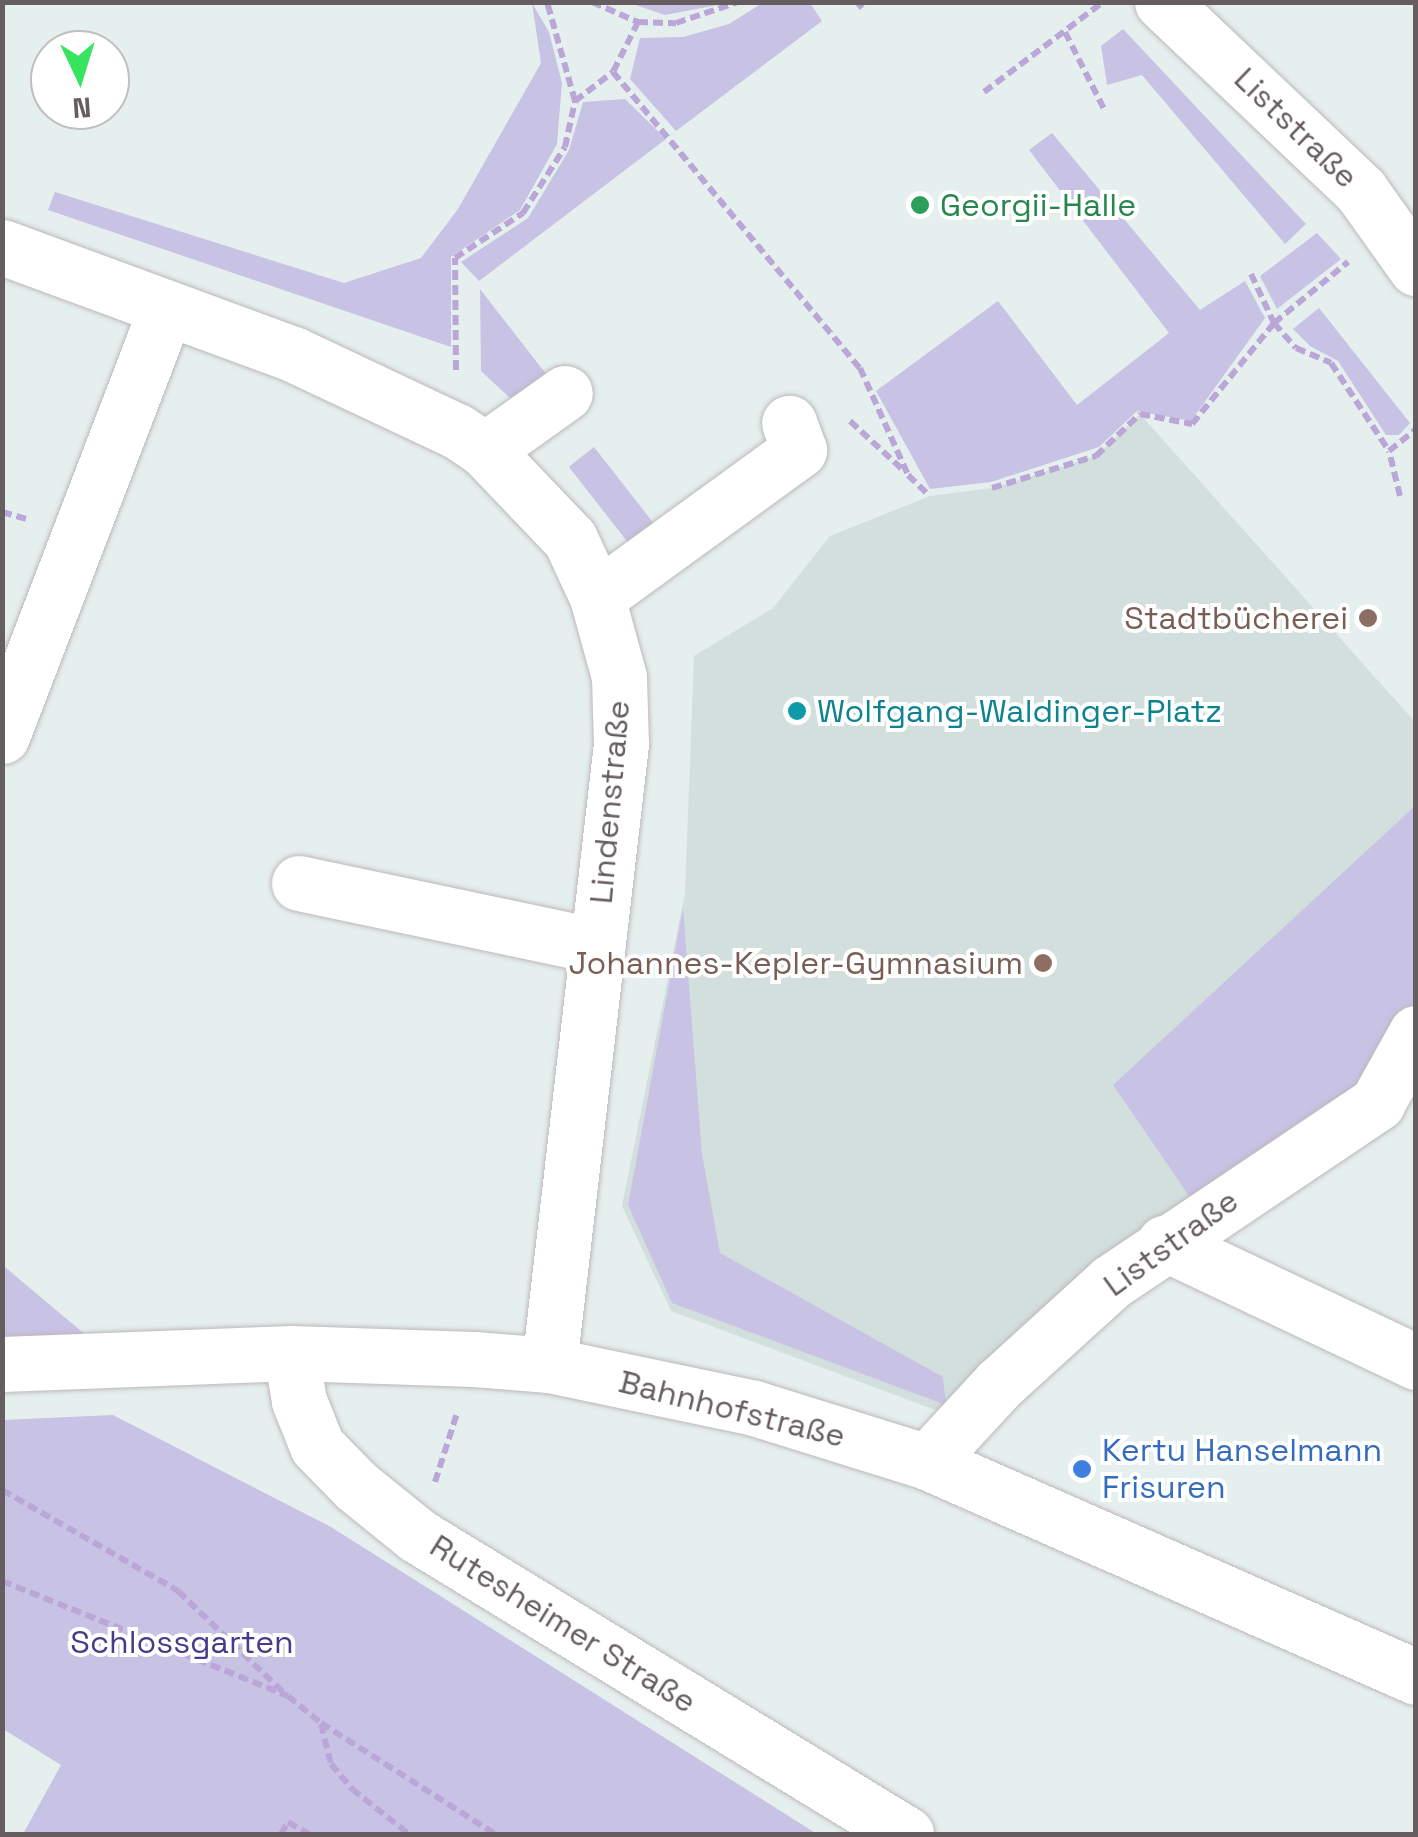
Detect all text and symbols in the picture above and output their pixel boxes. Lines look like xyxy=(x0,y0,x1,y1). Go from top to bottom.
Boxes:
north arrow xyxy=(30,30,130,130)
street label: Liststraße xyxy=(1226,60,1366,196)
text: N xyxy=(71,89,93,127)
place label: Georgii-Halle xyxy=(940,186,1136,224)
marker: Georgii-Halle xyxy=(909,194,931,216)
place label: Stadtbücherei xyxy=(1124,599,1348,637)
marker: Stadtbücherei xyxy=(1357,607,1379,629)
place label: Wolfgang-Waldinger-Platz xyxy=(817,692,1222,730)
street label: Lindenstraße xyxy=(582,699,638,905)
marker: Wolfgang-Waldinger-Platz xyxy=(786,700,808,722)
place label: Johannes-Kepler-Gymnasium xyxy=(568,944,1023,982)
marker: Johannes-Kepler-Gymnasium xyxy=(1032,952,1054,974)
street label: Liststraße xyxy=(1096,1181,1246,1305)
street label: Bahnhofstraße xyxy=(615,1362,849,1456)
place label: Kertu Hanselmann Frisuren xyxy=(1102,1432,1382,1507)
marker: Kertu Hanselmann Frisuren xyxy=(1071,1458,1093,1480)
street label: Rutesheimer Straße xyxy=(423,1527,703,1721)
park label: Schlossgarten xyxy=(70,1623,294,1661)

